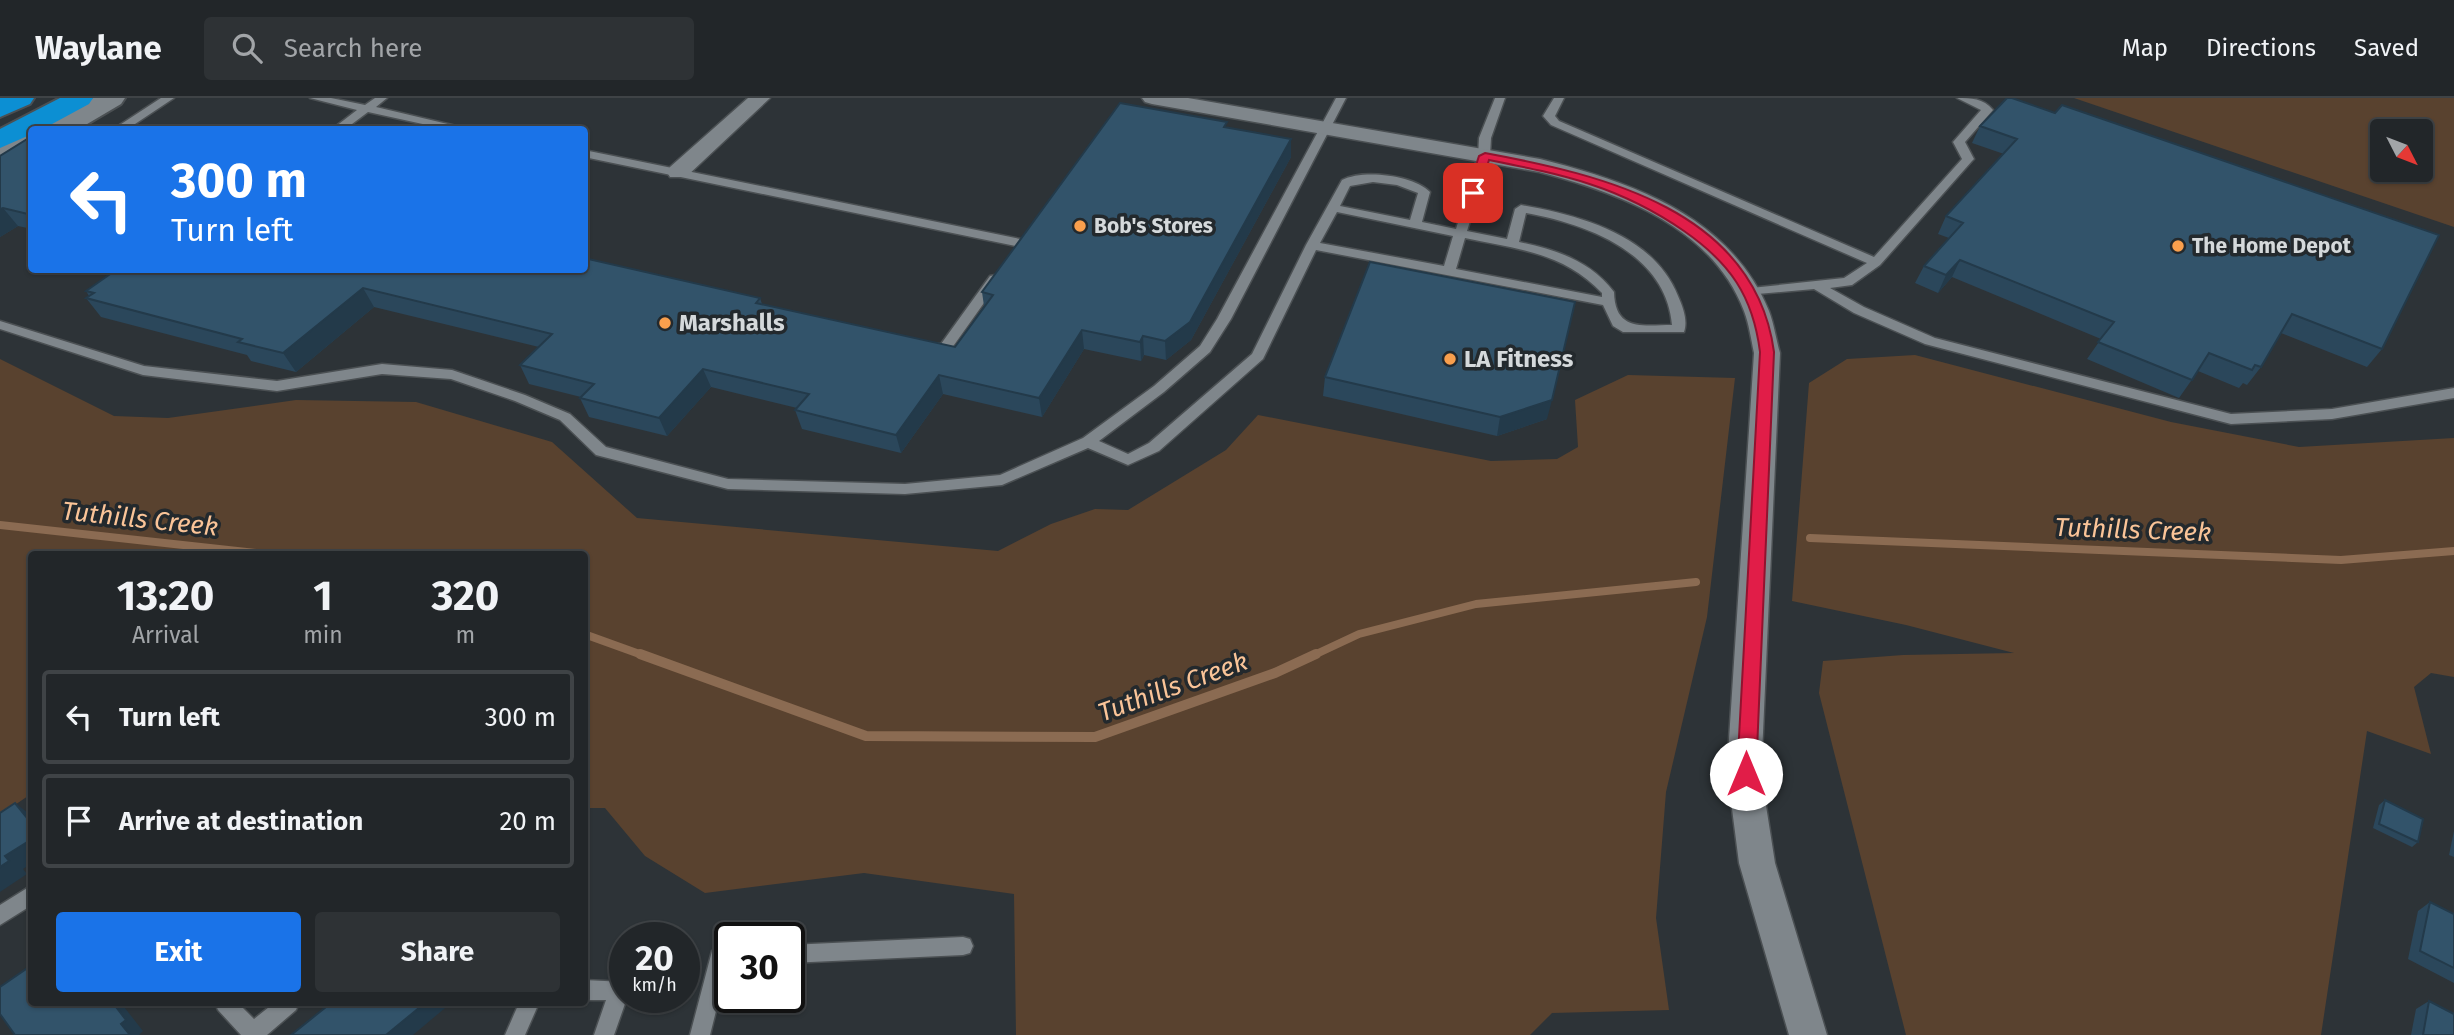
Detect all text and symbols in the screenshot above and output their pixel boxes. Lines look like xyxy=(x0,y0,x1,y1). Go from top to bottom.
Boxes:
search box xyxy=(204,17,694,80)
text: Waylane xyxy=(35,28,162,68)
icon: search xyxy=(228,29,266,67)
text: Search here xyxy=(284,33,423,64)
text: Map xyxy=(2122,34,2168,62)
text: Directions xyxy=(2206,34,2316,62)
text: Saved xyxy=(2354,34,2419,62)
north arrow xyxy=(2370,119,2432,182)
map controls xyxy=(2370,119,2433,182)
text: 300 m xyxy=(171,151,307,210)
icon: left xyxy=(56,154,147,245)
pin xyxy=(1443,163,1503,223)
icon: arrive xyxy=(1454,174,1492,212)
text: Turn left xyxy=(171,211,293,249)
place label: Bob's Stores xyxy=(1094,213,1213,239)
marker: Bob's Stores xyxy=(1072,218,1088,234)
place label: The Home Depot xyxy=(2192,233,2352,259)
marker: The Home Depot xyxy=(2170,238,2186,254)
place label: Marshalls xyxy=(679,309,785,337)
marker: Marshalls xyxy=(657,315,673,331)
place label: LA Fitness xyxy=(1464,345,1574,373)
marker: LA Fitness xyxy=(1442,351,1458,367)
water label: Tuthills Creek xyxy=(61,495,219,543)
water label: Tuthills Creek xyxy=(2054,512,2212,548)
text: 13:20 xyxy=(117,571,214,621)
text: 1 xyxy=(313,571,333,621)
text: 320 xyxy=(432,571,499,621)
text: Arrival xyxy=(132,621,199,649)
text: min xyxy=(303,621,343,649)
text: m xyxy=(456,621,475,649)
water label: Tuthills Creek xyxy=(1094,646,1252,728)
icon: left xyxy=(60,698,98,736)
text: Turn left xyxy=(119,702,220,733)
text: 300 m xyxy=(485,702,556,733)
position arrow xyxy=(1709,737,1783,811)
icon: arrive xyxy=(60,802,98,840)
text: Arrive at destination xyxy=(119,806,363,837)
text: 20 m xyxy=(499,806,556,837)
button: Exit xyxy=(56,912,301,992)
button: Share xyxy=(315,912,560,992)
speed limit sign: 30 xyxy=(714,922,805,1013)
text: 20 xyxy=(635,937,674,979)
text: km/h xyxy=(632,974,677,996)

